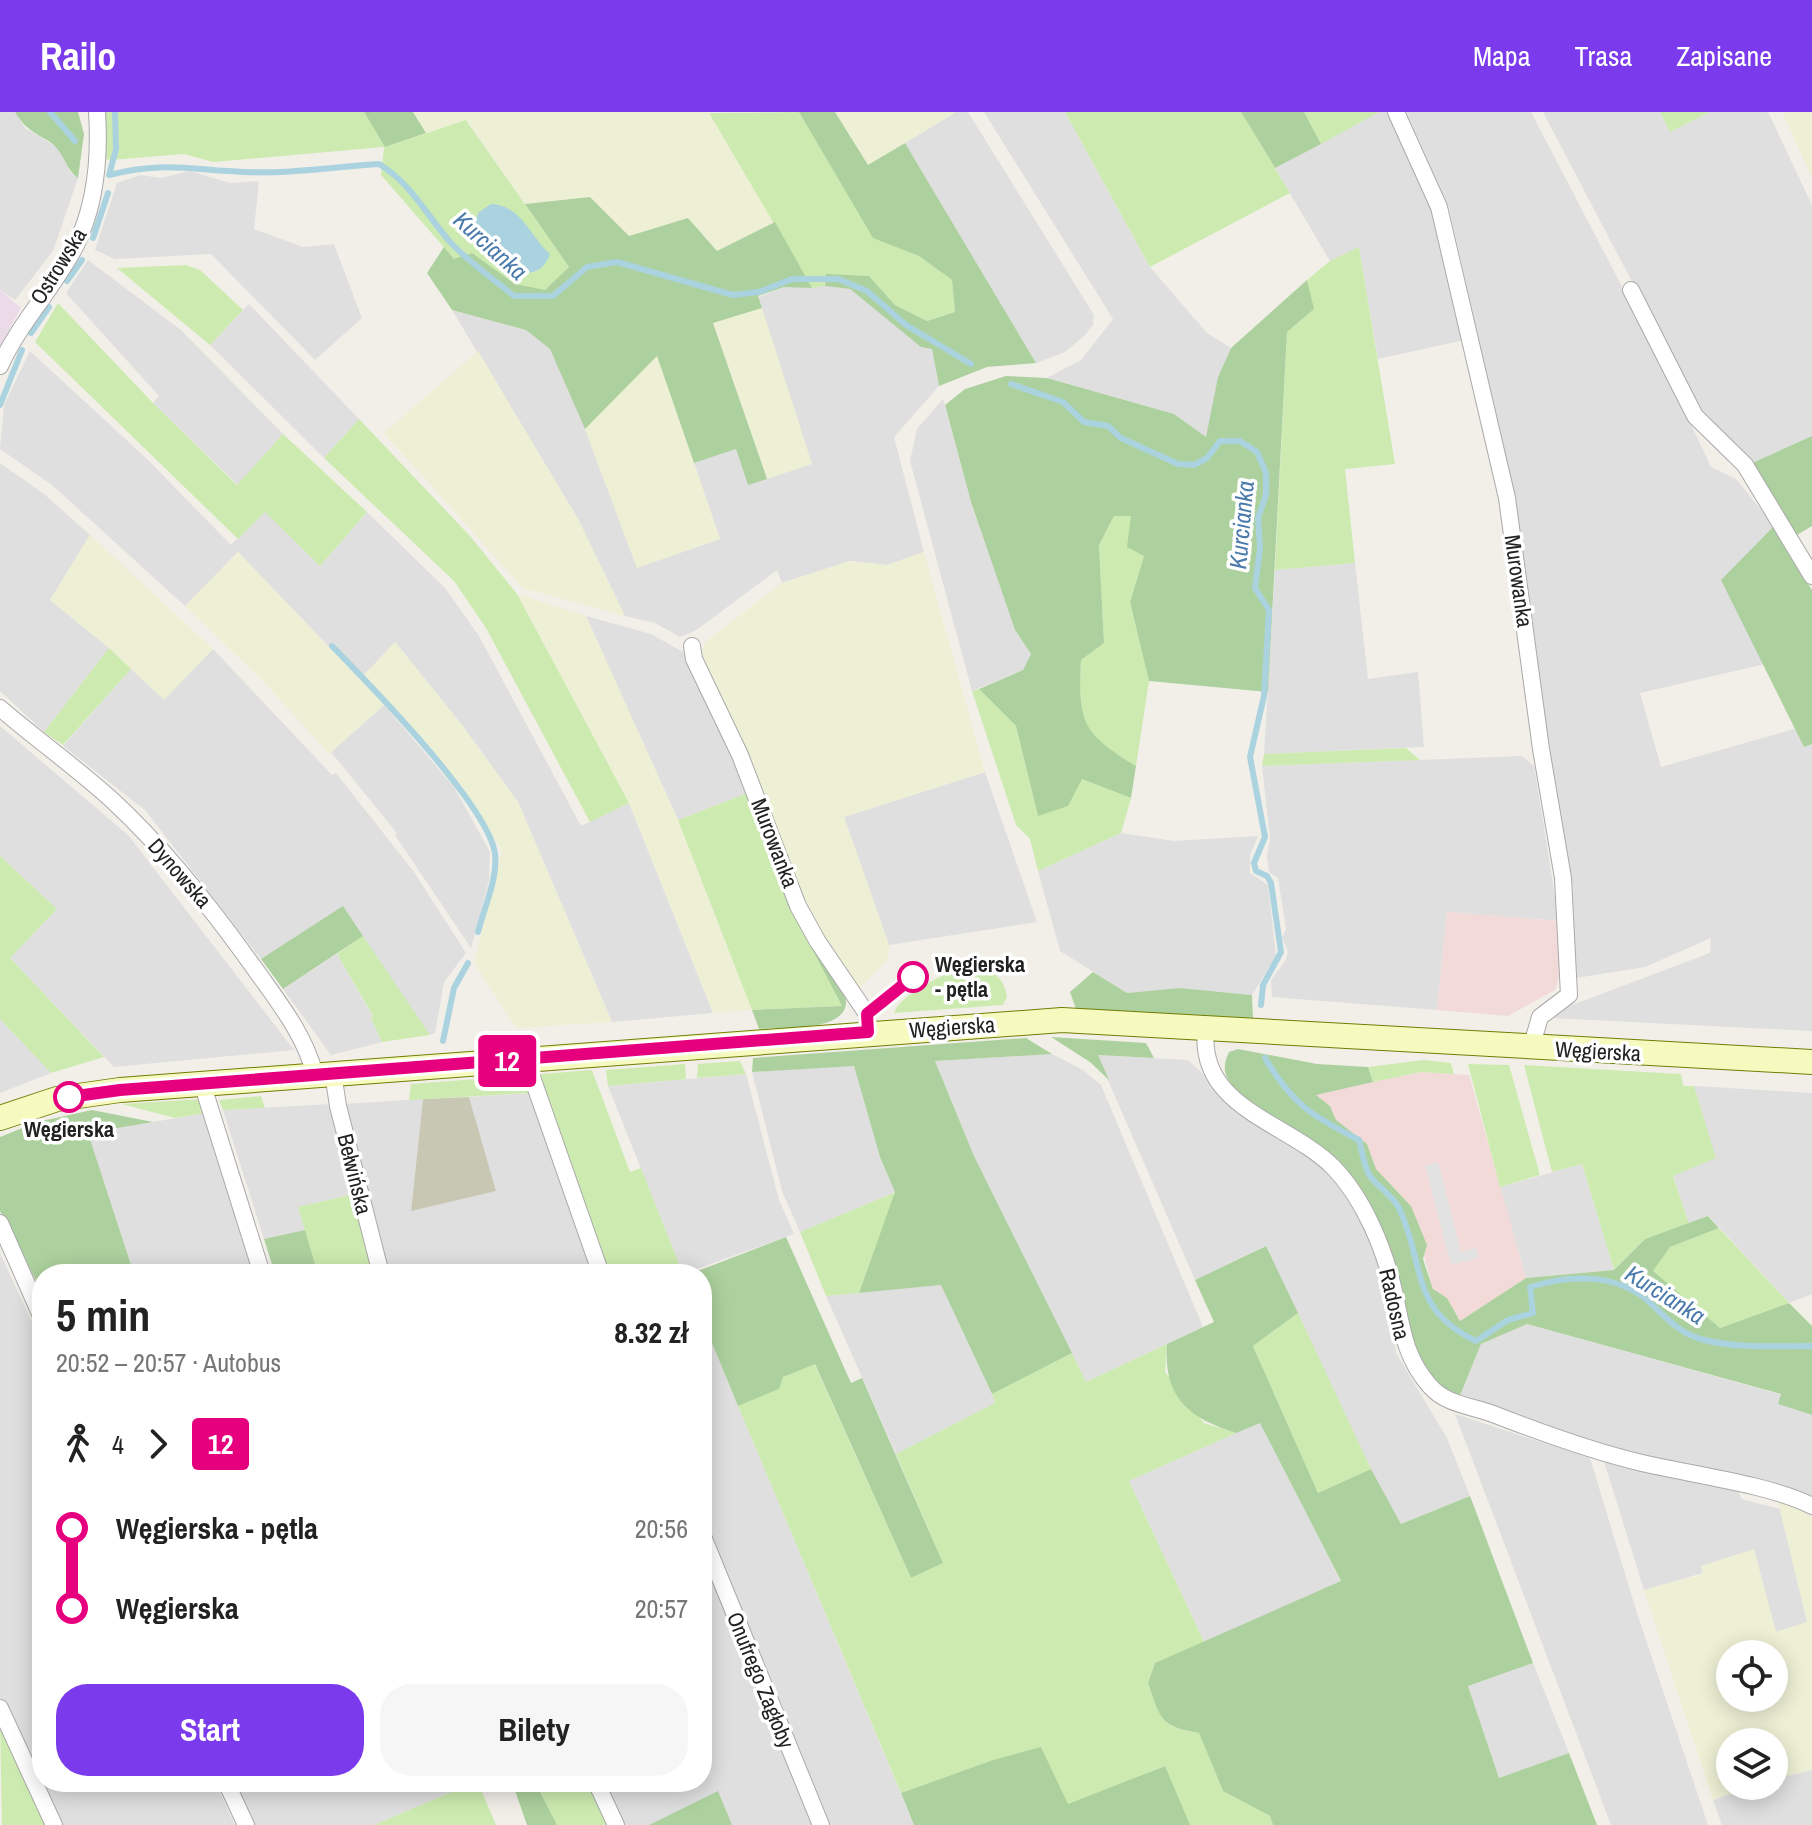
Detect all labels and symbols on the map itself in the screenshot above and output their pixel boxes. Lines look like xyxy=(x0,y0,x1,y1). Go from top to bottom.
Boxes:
water label: Kurcianka xyxy=(447,204,534,287)
street label: Ostrowska xyxy=(23,222,93,310)
water label: Kurcianka xyxy=(1221,479,1261,570)
street label: Murowanka xyxy=(1498,533,1540,629)
street label: Murowanka xyxy=(744,794,806,892)
street label: Dynowska xyxy=(141,832,219,914)
place label: Węgierska - pętla xyxy=(935,949,1025,1004)
marker: Węgierska - pętla xyxy=(898,962,928,992)
street label: Węgierska xyxy=(908,1009,996,1045)
street label: Węgierska xyxy=(1554,1034,1642,1068)
line badge: 12 xyxy=(471,1035,543,1087)
marker: Węgierska xyxy=(54,1082,84,1112)
place label: Węgierska xyxy=(24,1114,114,1144)
street label: Bełwińska xyxy=(331,1130,379,1218)
water label: Kurcianka xyxy=(1619,1257,1712,1331)
street label: Radosna xyxy=(1372,1265,1418,1343)
street label: Onufrego Zagłoby xyxy=(720,1607,802,1753)

